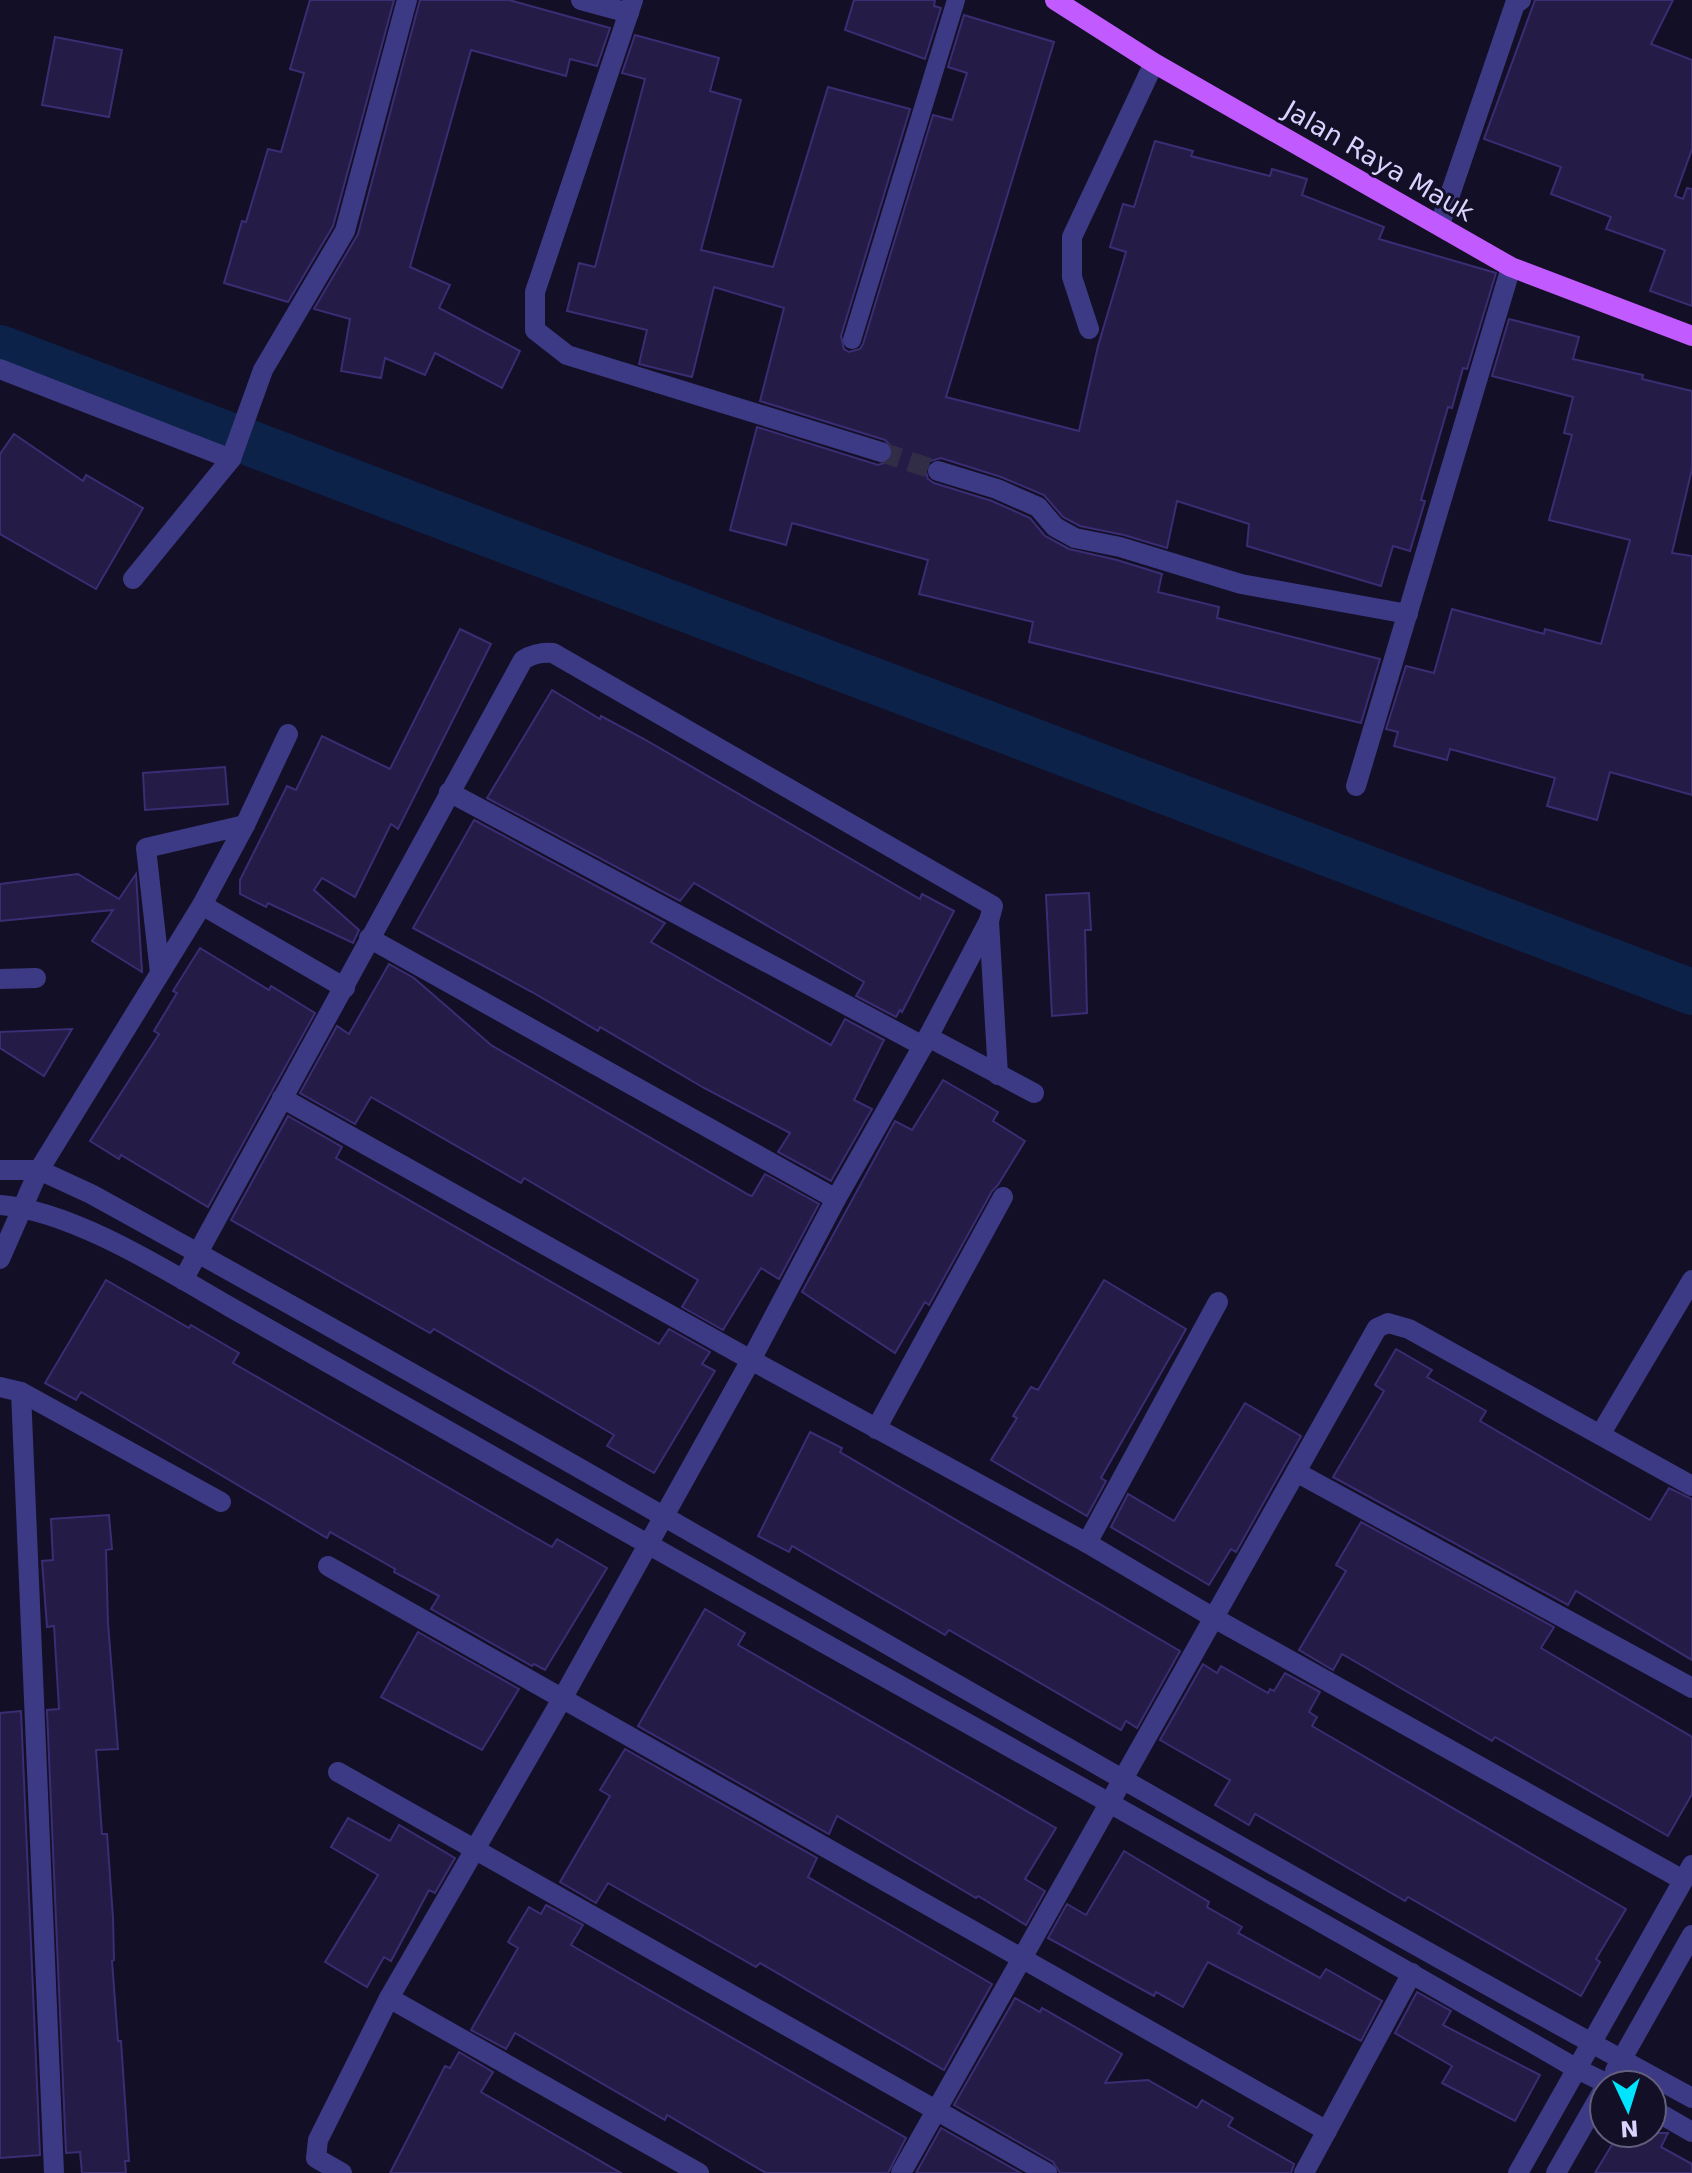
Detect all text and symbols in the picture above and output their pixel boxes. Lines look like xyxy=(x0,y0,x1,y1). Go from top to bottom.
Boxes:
street label: Jalan Raya Mauk xyxy=(1277,93,1479,228)
north arrow xyxy=(1588,2069,1668,2149)
text: N xyxy=(1619,2115,1639,2142)

